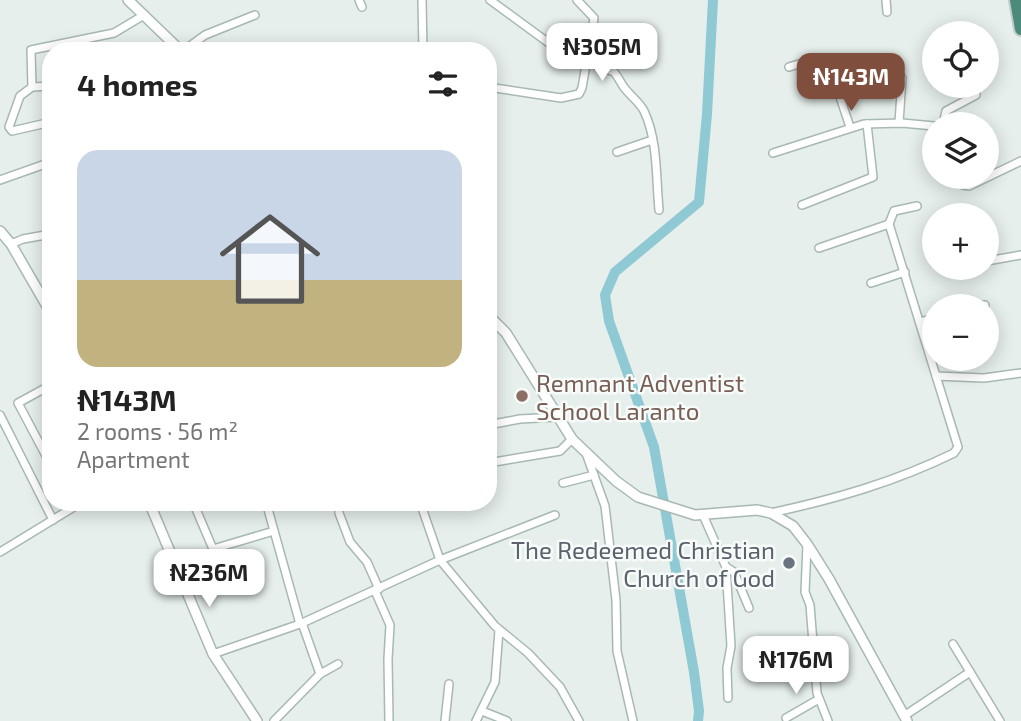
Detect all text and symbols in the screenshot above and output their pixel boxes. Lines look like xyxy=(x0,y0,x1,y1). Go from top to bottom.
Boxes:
map controls xyxy=(922,21,999,371)
button: locate xyxy=(922,21,999,98)
pin: ₦305M xyxy=(553,24,651,83)
text: ₦305M xyxy=(562,32,642,60)
pin: ₦143M xyxy=(802,54,900,113)
text: ₦143M xyxy=(813,62,889,90)
icon: filters xyxy=(424,65,462,103)
text: 4 homes xyxy=(77,66,198,102)
button: layers xyxy=(922,112,999,189)
icon: home xyxy=(207,196,333,322)
button: + xyxy=(922,203,999,280)
button: − xyxy=(922,294,999,371)
place label: Remnant Adventist School Laranto xyxy=(536,368,744,425)
text: ₦143M xyxy=(77,381,177,417)
marker: Remnant Adventist School Laranto xyxy=(514,388,530,404)
text: 2 rooms · 56 m² xyxy=(77,417,238,445)
text: Apartment xyxy=(77,445,190,473)
place label: The Redeemed Christian Church of God xyxy=(511,535,775,592)
pin: ₦236M xyxy=(160,550,258,609)
marker: The Redeemed Christian Church of God xyxy=(781,555,797,571)
text: ₦236M xyxy=(170,558,248,586)
pin: ₦176M xyxy=(747,636,845,696)
text: ₦176M xyxy=(759,645,833,673)

